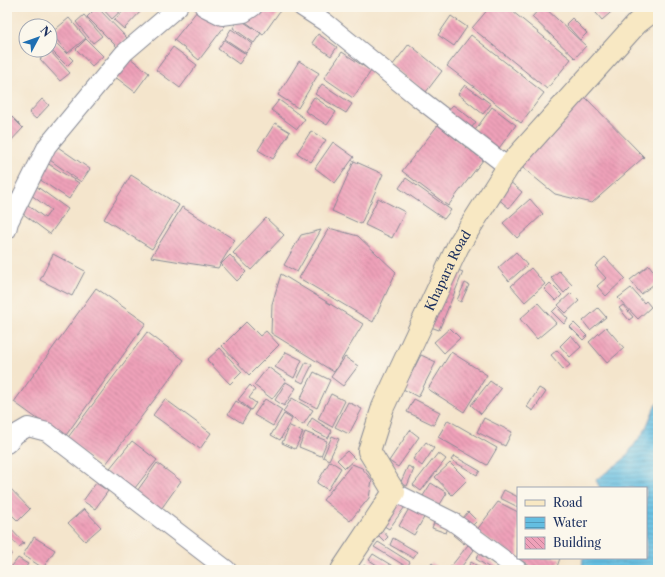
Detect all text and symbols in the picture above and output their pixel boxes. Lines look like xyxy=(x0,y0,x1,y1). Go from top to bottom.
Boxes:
north arrow xyxy=(18,18,58,58)
text: N xyxy=(37,23,54,40)
street label: Khapara Road xyxy=(421,227,474,313)
legend xyxy=(517,487,647,559)
text: Road xyxy=(553,495,583,510)
text: Water xyxy=(552,515,587,530)
text: Building xyxy=(553,535,601,550)

